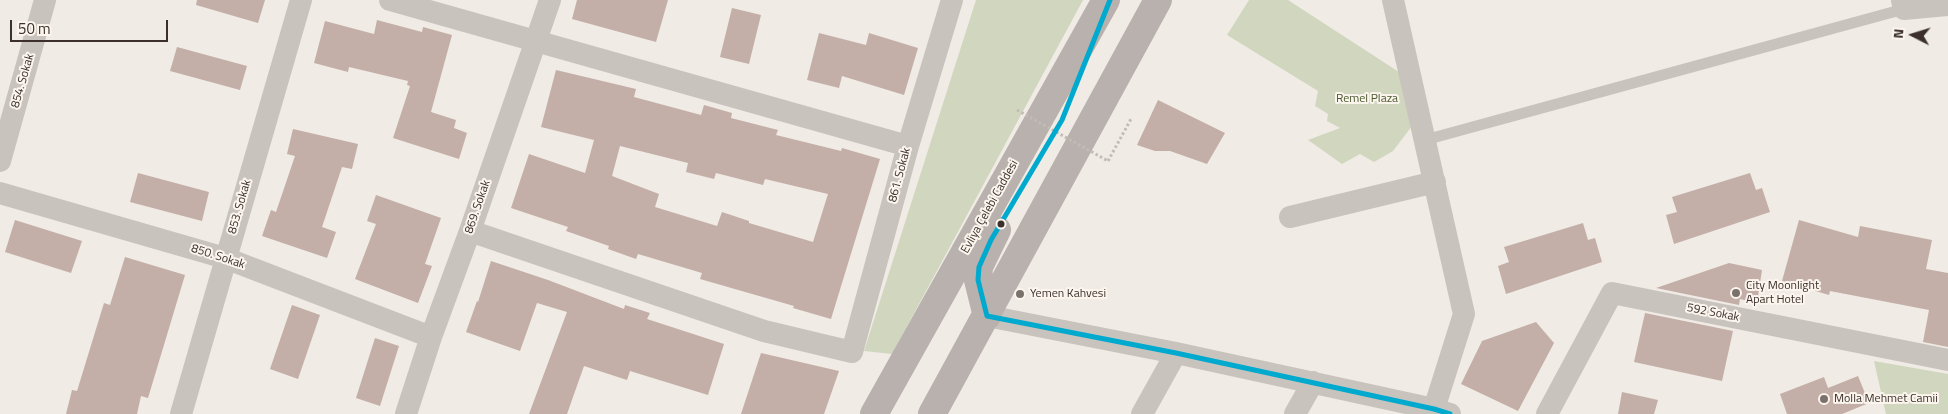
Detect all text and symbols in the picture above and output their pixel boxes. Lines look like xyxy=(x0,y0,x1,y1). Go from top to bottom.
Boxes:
scale bar xyxy=(12,10,170,42)
north arrow xyxy=(1888,10,1938,60)
text: 50 m xyxy=(18,17,51,40)
text: N xyxy=(1887,28,1908,39)
street label: 854. Sokak xyxy=(8,52,38,110)
park label: Remel Plaza xyxy=(1336,92,1398,106)
street label: 861. Sokak xyxy=(886,146,914,204)
street label: Evliya Çelebi Caddesi xyxy=(958,158,1022,256)
street label: 853. Sokak xyxy=(225,178,255,236)
street label: 869. Sokak xyxy=(462,178,494,236)
unlabelled marker xyxy=(996,219,1006,229)
street label: 850. Sokak xyxy=(189,242,247,272)
place label: City Moonlight Apart Hotel xyxy=(1746,279,1819,307)
place label: Yemen Kahvesi xyxy=(1030,287,1106,301)
marker: City Moonlight Apart Hotel xyxy=(1730,287,1742,299)
marker: Yemen Kahvesi xyxy=(1014,288,1026,300)
street label: 592 Sokak xyxy=(1686,301,1740,325)
place label: Molla Mehmet Camii xyxy=(1834,392,1938,406)
marker: Molla Mehmet Camii xyxy=(1818,393,1830,405)

